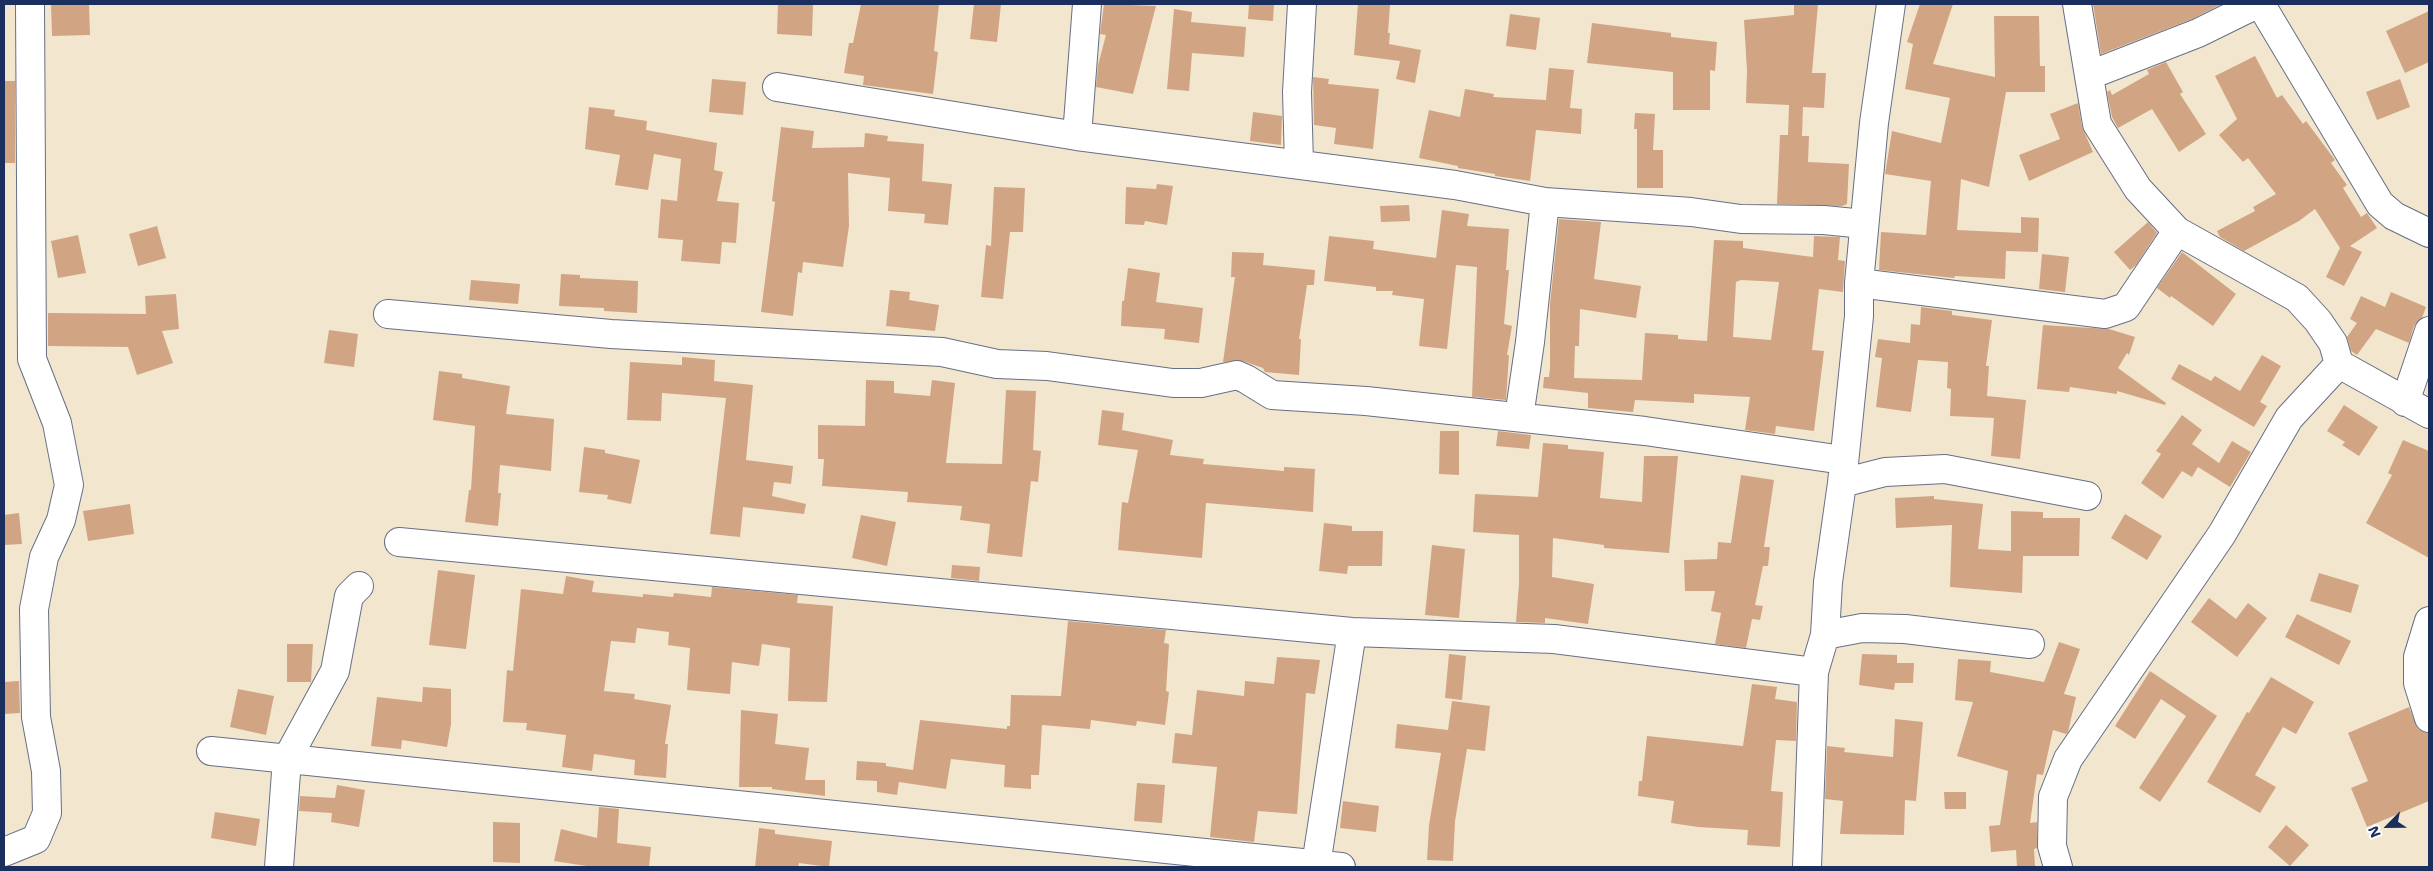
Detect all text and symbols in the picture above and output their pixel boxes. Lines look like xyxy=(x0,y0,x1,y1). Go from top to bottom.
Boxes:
north arrow xyxy=(2363,801,2413,851)
text: N xyxy=(2364,823,2385,840)

